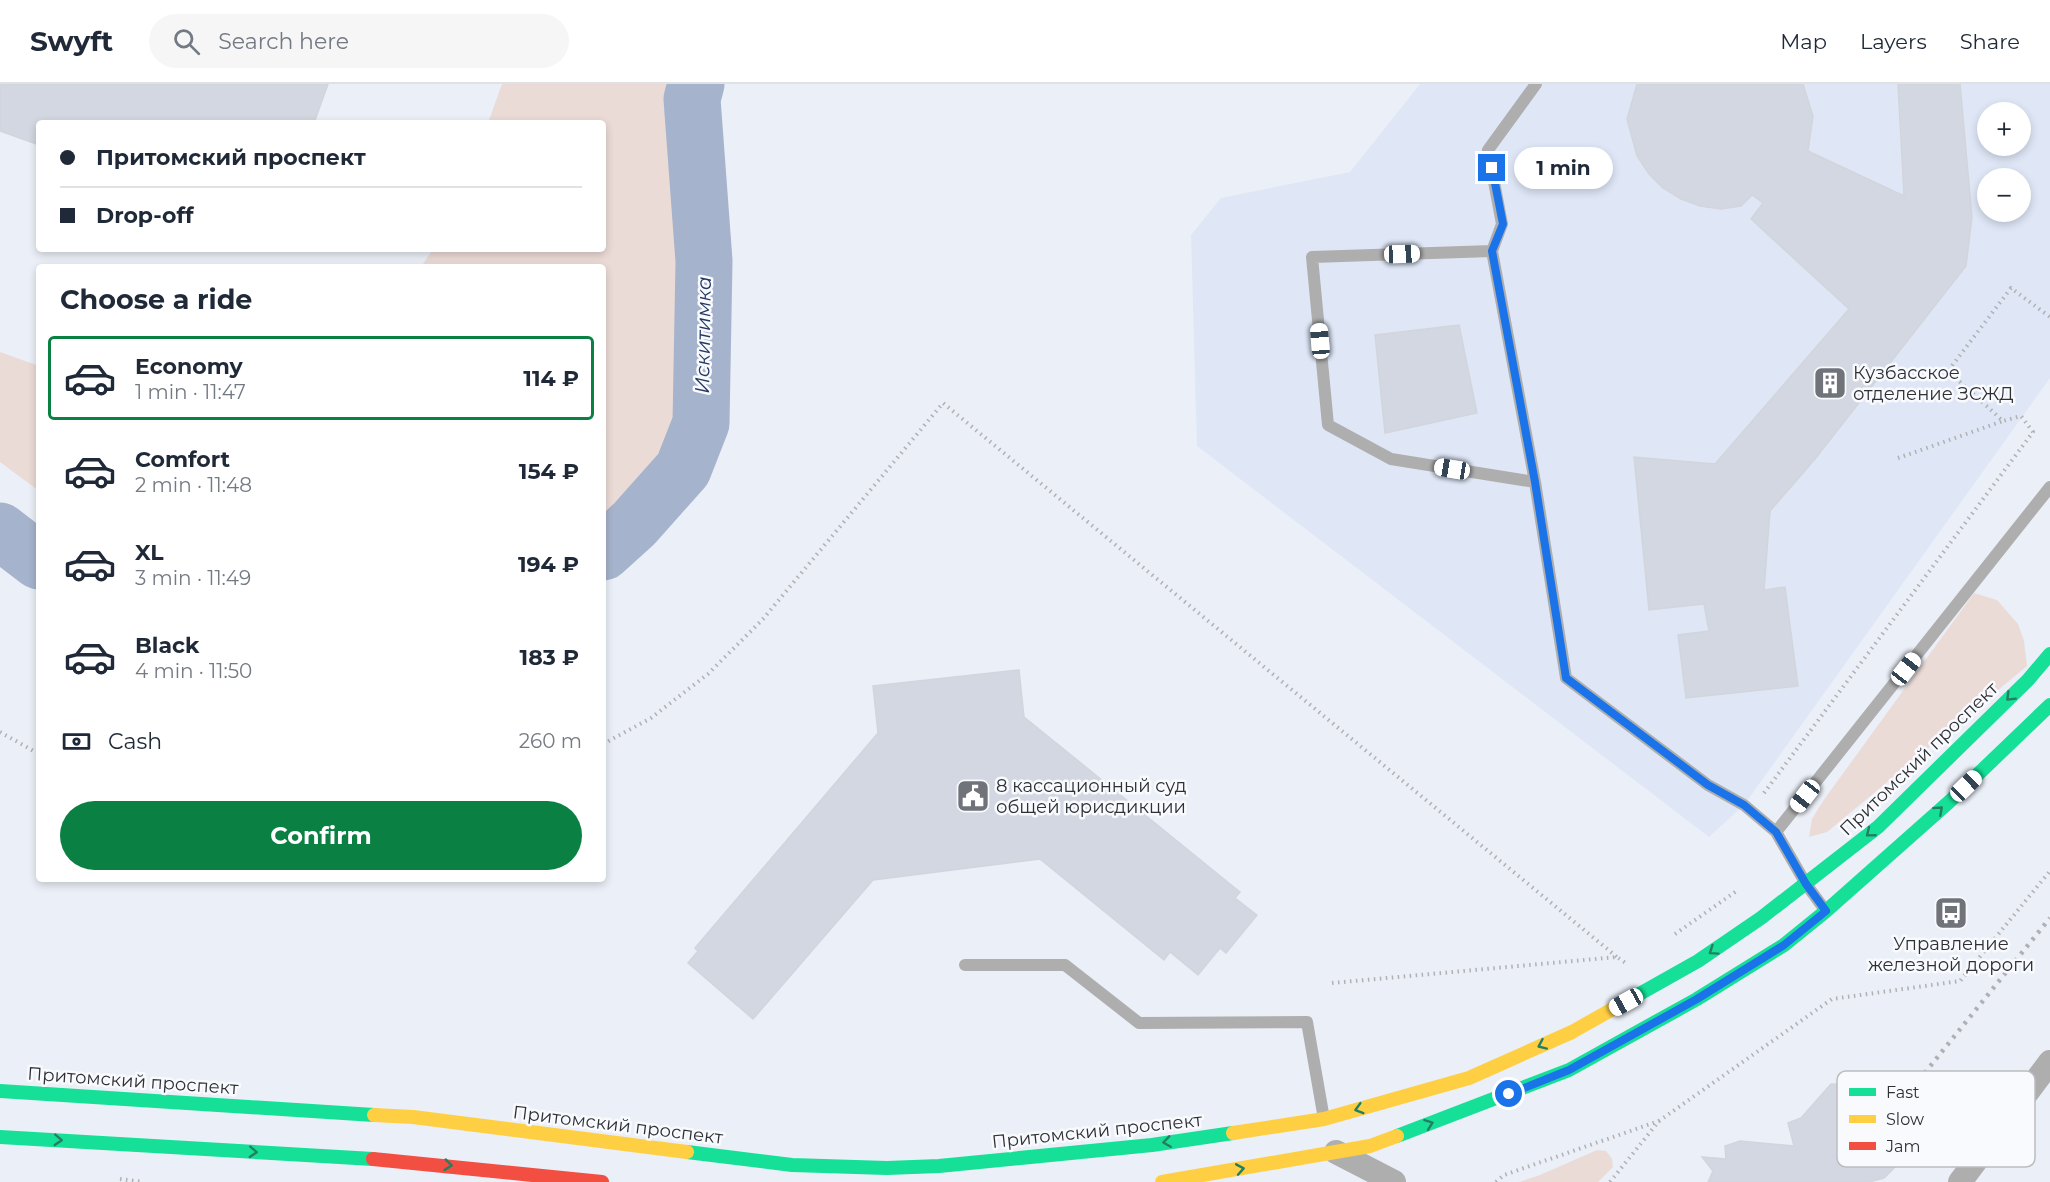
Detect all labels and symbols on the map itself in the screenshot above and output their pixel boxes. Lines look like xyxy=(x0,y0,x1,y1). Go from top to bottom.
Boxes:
callout: 1 min xyxy=(1513,147,1612,189)
route end xyxy=(1478,154,1505,181)
car xyxy=(1384,244,1420,264)
water label: Искитимка xyxy=(690,276,716,394)
car xyxy=(1309,322,1331,360)
place label: Кузбасское отделение ЗСЖД xyxy=(1853,362,2014,405)
building icon: Кузбасское отделение ЗСЖД xyxy=(1812,365,1848,401)
car xyxy=(1433,457,1471,481)
car xyxy=(1888,649,1924,689)
street label: Притомский проспект xyxy=(1835,677,2003,840)
one-way arrow xyxy=(2007,690,2017,701)
car xyxy=(1947,767,1985,805)
place label: 8 кассационный суд общей юрисдикции xyxy=(996,775,1187,818)
car xyxy=(1787,776,1823,816)
public building icon: 8 кассационный суд общей юрисдикции xyxy=(955,778,991,814)
one-way arrow xyxy=(1932,806,1943,817)
one-way arrow xyxy=(1866,826,1877,837)
bus stop icon: Управление железной дороги xyxy=(1933,895,1969,931)
place label: Управление железной дороги xyxy=(1868,933,2034,976)
one-way arrow xyxy=(1708,944,1719,955)
car xyxy=(1606,985,1646,1019)
one-way arrow xyxy=(1538,1038,1549,1050)
street label: Притомский проспект xyxy=(27,1063,240,1099)
legend xyxy=(1837,1071,2035,1167)
route start xyxy=(1495,1080,1522,1107)
text: Fast xyxy=(1886,1083,1920,1102)
street label: Притомский проспект xyxy=(512,1101,725,1149)
one-way arrow xyxy=(1354,1102,1365,1114)
street label: Притомский проспект xyxy=(991,1109,1204,1153)
text: Slow xyxy=(1886,1110,1924,1129)
one-way arrow xyxy=(1423,1119,1434,1131)
one-way arrow xyxy=(54,1134,63,1147)
one-way arrow xyxy=(1162,1136,1171,1148)
text: Jam xyxy=(1885,1137,1920,1156)
one-way arrow xyxy=(249,1145,258,1158)
one-way arrow xyxy=(443,1158,452,1171)
one-way arrow xyxy=(1236,1163,1245,1175)

